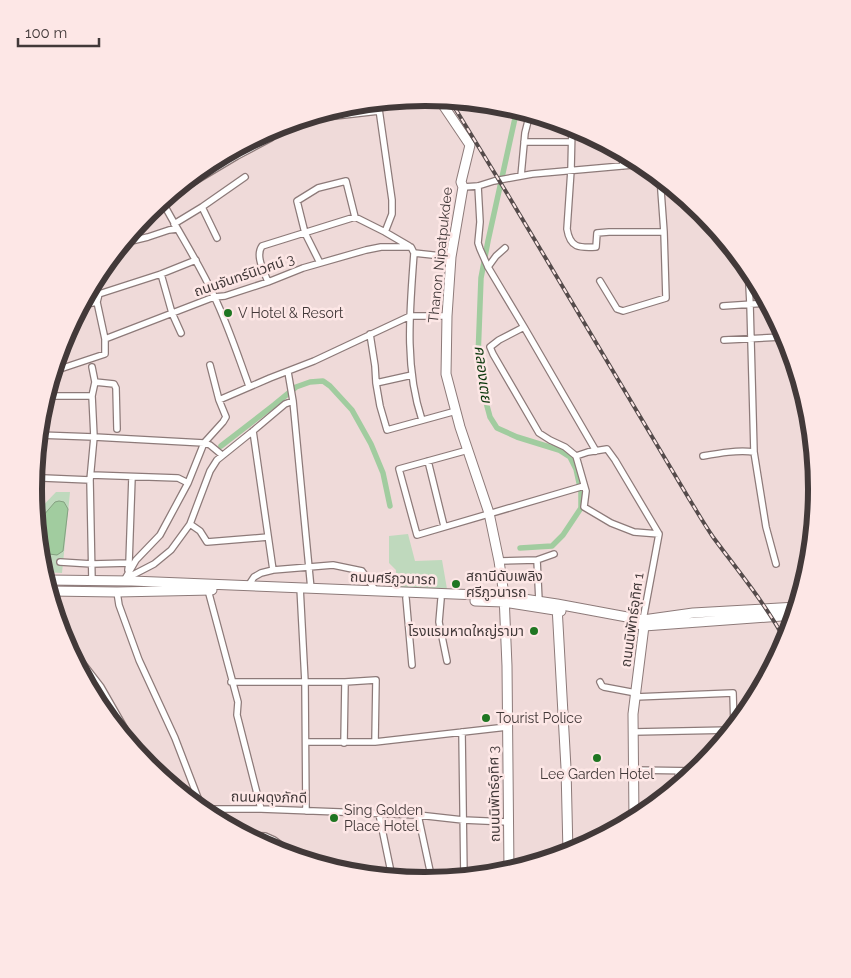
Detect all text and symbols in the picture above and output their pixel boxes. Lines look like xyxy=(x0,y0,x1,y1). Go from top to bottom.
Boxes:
scale bar xyxy=(18,15,99,47)
text: 100 m xyxy=(25,24,67,42)
street label: Thanon Nipatpukdee xyxy=(425,186,455,324)
street label: ถนนจันทร์นิเวศน์ 3 xyxy=(192,250,296,300)
place label: V Hotel & Resort xyxy=(238,305,344,321)
marker: V Hotel & Resort xyxy=(222,307,234,319)
water label: คลองเตย xyxy=(471,345,496,405)
place label: สถานีดับเพลิง ศรีภูวนารถ xyxy=(466,568,543,601)
street label: ถนนศรีภูวนารถ xyxy=(350,569,436,588)
street label: ถนนนิพัทธ์อุทิศ 1 xyxy=(617,572,648,668)
marker: สถานีดับเพลิง ศรีภูวนารถ xyxy=(450,578,462,590)
place label: โรงแรมหาดใหญ่รามา xyxy=(408,623,524,639)
marker: โรงแรมหาดใหญ่รามา xyxy=(528,625,540,637)
place label: Tourist Police xyxy=(496,710,582,726)
marker: Tourist Police xyxy=(480,712,492,724)
street label: ถนนนิพัทธ์อุทิศ 3 xyxy=(485,746,504,842)
marker: Lee Garden Hotel xyxy=(591,752,603,764)
place label: Lee Garden Hotel xyxy=(540,766,654,782)
street label: ถนนผดุงภักดี xyxy=(231,788,307,807)
place label: Sing Golden Place Hotel xyxy=(344,802,423,834)
marker: Sing Golden Place Hotel xyxy=(328,812,340,824)

